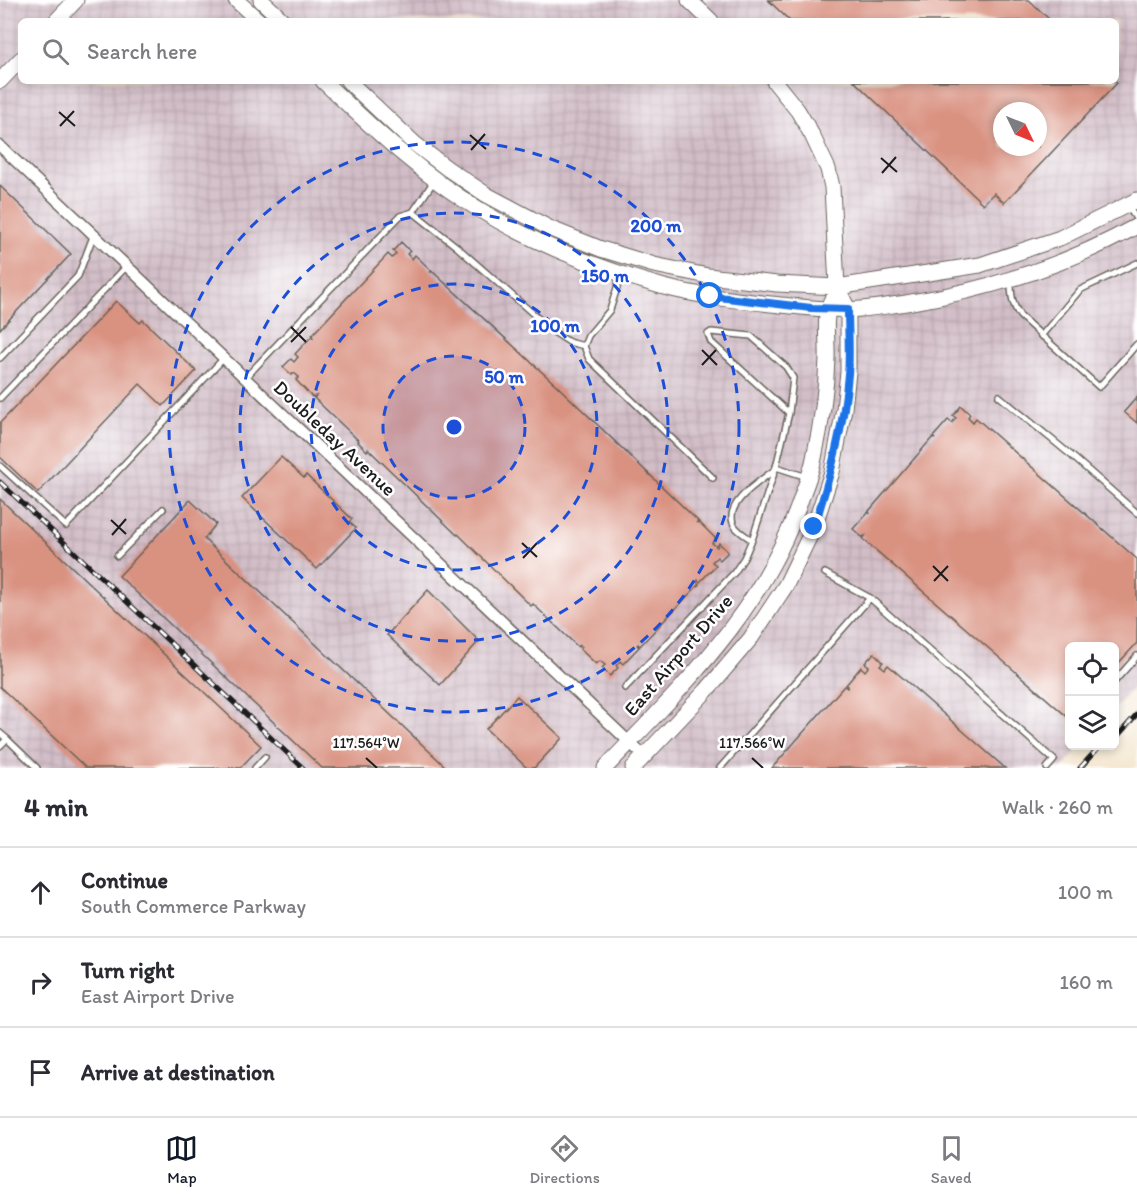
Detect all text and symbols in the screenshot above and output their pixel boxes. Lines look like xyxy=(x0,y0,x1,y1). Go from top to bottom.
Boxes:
search box xyxy=(18,18,1119,84)
icon: search xyxy=(39,35,72,68)
text: Search here xyxy=(87,38,197,65)
north arrow xyxy=(993,102,1047,156)
text: 200 m xyxy=(631,215,682,237)
text: 150 m xyxy=(581,265,630,287)
route start xyxy=(696,282,722,308)
text: 100 m xyxy=(530,315,581,337)
text: 50 m xyxy=(484,366,525,388)
street label: Doubleday Avenue xyxy=(269,375,401,501)
centre of rings xyxy=(444,417,464,437)
route end xyxy=(800,513,826,539)
street label: East Airport Drive xyxy=(619,589,737,721)
map controls xyxy=(1065,642,1119,750)
button: locate xyxy=(1065,642,1119,696)
button: layers xyxy=(1065,696,1119,750)
text: 117.564°W xyxy=(332,734,400,752)
text: 117.566°W xyxy=(719,734,785,752)
text: 4 min xyxy=(24,791,88,823)
text: Walk · 260 m xyxy=(1002,795,1113,819)
text: Continue xyxy=(81,867,168,894)
icon: ahead xyxy=(24,876,57,909)
text: 100 m xyxy=(1058,880,1113,904)
text: South Commerce Parkway xyxy=(81,894,306,918)
text: Turn right xyxy=(81,957,175,984)
icon: right xyxy=(24,966,57,999)
text: 160 m xyxy=(1060,970,1113,994)
text: East Airport Drive xyxy=(81,984,235,1008)
icon: arrive xyxy=(24,1056,57,1089)
text: Arrive at destination xyxy=(81,1059,275,1086)
tab: Map xyxy=(165,1132,198,1187)
tab: Directions xyxy=(529,1132,600,1187)
tab: Saved xyxy=(931,1132,972,1187)

